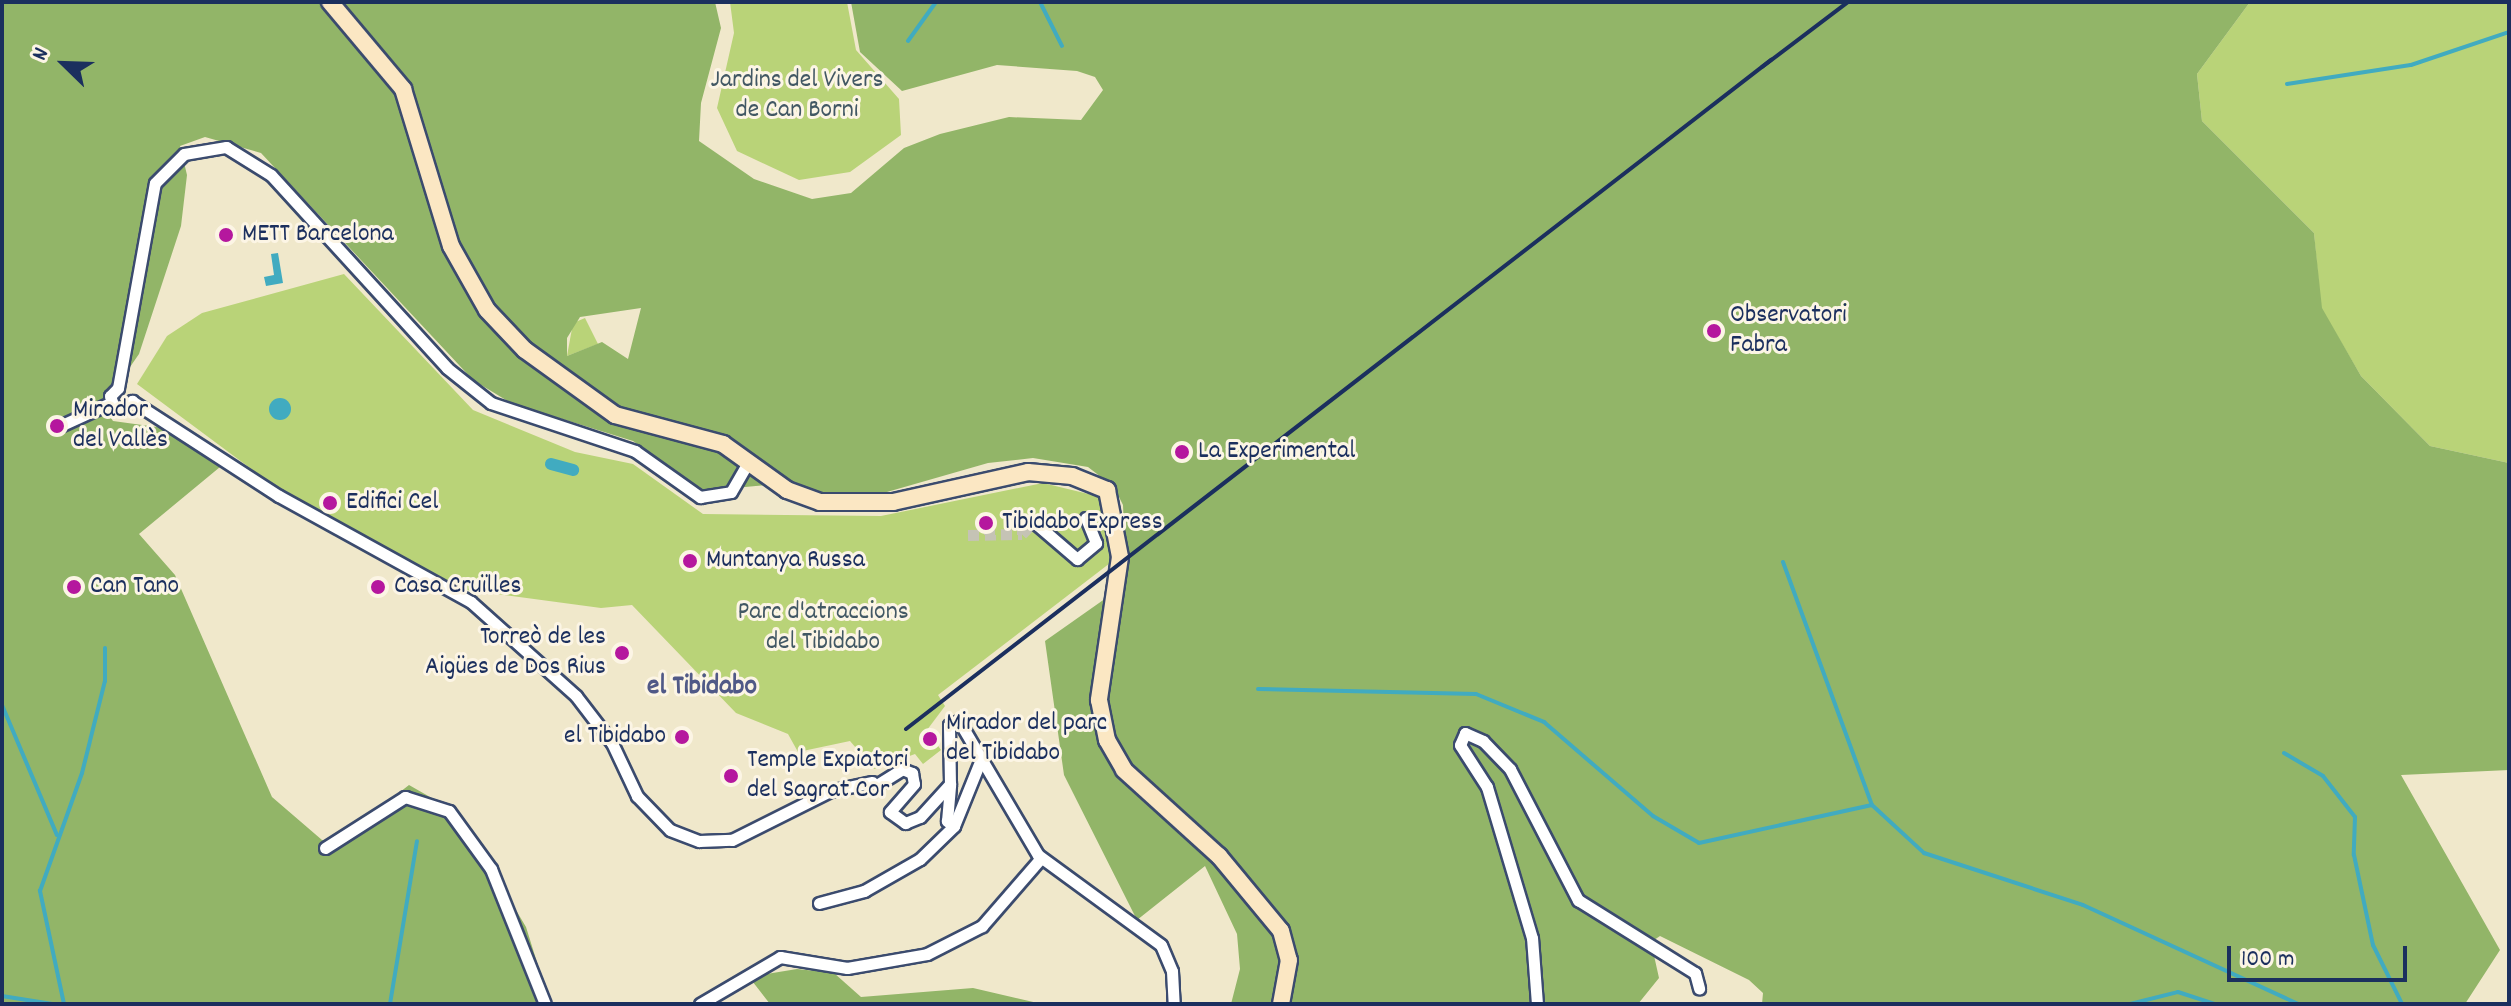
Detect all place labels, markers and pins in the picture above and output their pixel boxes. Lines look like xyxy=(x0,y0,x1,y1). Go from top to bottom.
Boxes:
place label: METT Barcelona xyxy=(242,219,394,251)
marker: METT Barcelona xyxy=(217,226,235,244)
place label: Observatori Fabra xyxy=(1730,300,1847,362)
marker: Observatori Fabra xyxy=(1705,322,1723,340)
place label: Mirador del Vallès xyxy=(73,395,168,456)
marker: Mirador del Vallès xyxy=(48,417,66,435)
place label: La Experimental xyxy=(1198,436,1355,468)
marker: La Experimental xyxy=(1173,443,1191,461)
place label: Edifici Cel xyxy=(346,487,438,519)
marker: Edifici Cel xyxy=(321,494,339,512)
place label: Tibidabo Express xyxy=(1002,507,1163,539)
marker: Tibidabo Express xyxy=(977,514,995,532)
place label: Muntanya Russa xyxy=(706,545,865,577)
marker: Muntanya Russa xyxy=(681,552,699,570)
place label: Can Tano xyxy=(90,571,179,603)
place label: Casa Cruïlles xyxy=(394,571,521,603)
marker: Can Tano xyxy=(65,578,83,596)
marker: Casa Cruïlles xyxy=(369,578,387,596)
place label: Torreò de les Aigües de Dos Rius xyxy=(425,622,606,684)
marker: Torreò de les Aigües de Dos Rius xyxy=(613,644,631,662)
place label: Mirador del parc del Tibidabo xyxy=(946,708,1107,770)
place label: el Tibidabo xyxy=(564,721,666,753)
marker: el Tibidabo xyxy=(673,728,691,746)
marker: Mirador del parc del Tibidabo xyxy=(921,730,939,748)
place label: Temple Expiatori del Sagrat Cor xyxy=(747,745,908,806)
marker: Temple Expiatori del Sagrat Cor xyxy=(722,767,740,785)

